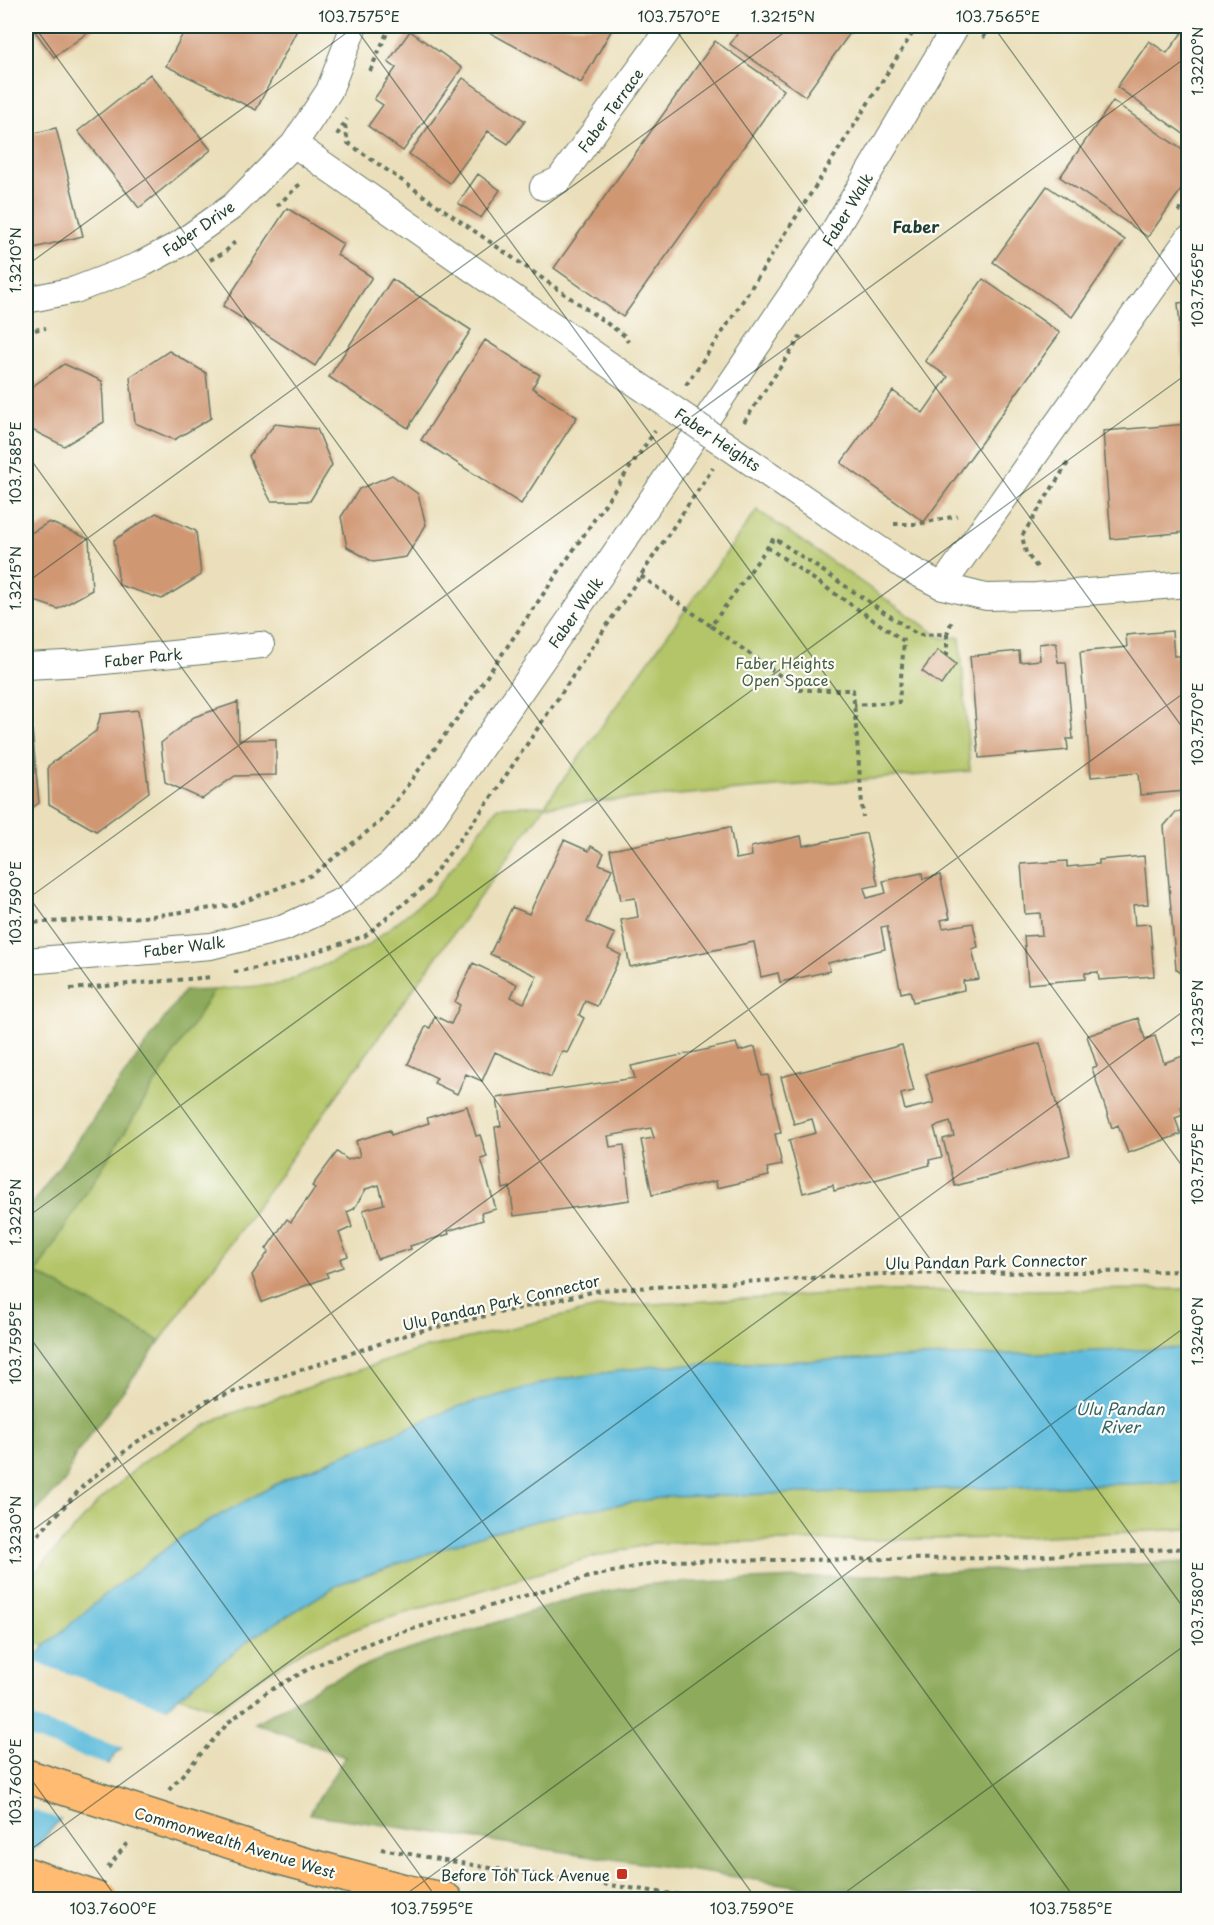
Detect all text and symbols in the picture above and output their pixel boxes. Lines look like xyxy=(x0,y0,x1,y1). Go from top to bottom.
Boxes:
text: 103.7575°E xyxy=(318,4,400,27)
text: 103.7570°E xyxy=(638,4,720,27)
text: 1.3215°N xyxy=(751,4,815,27)
text: 103.7565°E xyxy=(956,4,1040,27)
text: 1.3220°N xyxy=(1185,27,1208,95)
street label: Faber Terrace xyxy=(572,63,648,157)
street label: Faber Walk xyxy=(816,168,878,250)
street label: Faber Drive xyxy=(157,195,239,261)
district label: Faber xyxy=(892,214,940,238)
text: 1.3210°N xyxy=(3,227,26,293)
text: 103.7565°E xyxy=(1185,243,1208,327)
street label: Faber Heights xyxy=(670,402,766,476)
text: 103.7585°E xyxy=(3,421,26,505)
text: 1.3215°N xyxy=(3,546,26,610)
street label: Faber Walk xyxy=(542,572,608,652)
street label: Faber Park xyxy=(103,641,183,673)
park label: Faber Heights Open Space xyxy=(735,651,835,691)
text: 103.7570°E xyxy=(1185,683,1208,765)
text: 103.7590°E xyxy=(3,861,26,945)
street label: Faber Walk xyxy=(142,930,226,962)
text: 1.3235°N xyxy=(1185,979,1208,1047)
text: 103.7575°E xyxy=(1185,1123,1208,1205)
text: 1.3225°N xyxy=(3,1178,26,1246)
street label: Ulu Pandan Park Connector xyxy=(885,1248,1087,1274)
street label: Ulu Pandan Park Connector xyxy=(400,1268,602,1336)
text: 1.3240°N xyxy=(1185,1297,1208,1365)
text: 103.7595°E xyxy=(3,1301,26,1385)
water label: Ulu Pandan River xyxy=(1076,1396,1166,1438)
text: 1.3230°N xyxy=(3,1496,26,1564)
text: 103.7580°E xyxy=(1185,1562,1208,1646)
text: 103.7600°E xyxy=(3,1738,26,1826)
street label: Commonwealth Avenue West xyxy=(132,1800,338,1884)
place label: Before Toh Tuck Avenue xyxy=(441,1863,610,1886)
marker: Before Toh Tuck Avenue xyxy=(615,1867,629,1881)
text: 103.7600°E xyxy=(69,1896,157,1919)
text: 103.7595°E xyxy=(390,1896,474,1919)
text: 103.7590°E xyxy=(710,1896,794,1919)
text: 103.7585°E xyxy=(1029,1896,1113,1919)

